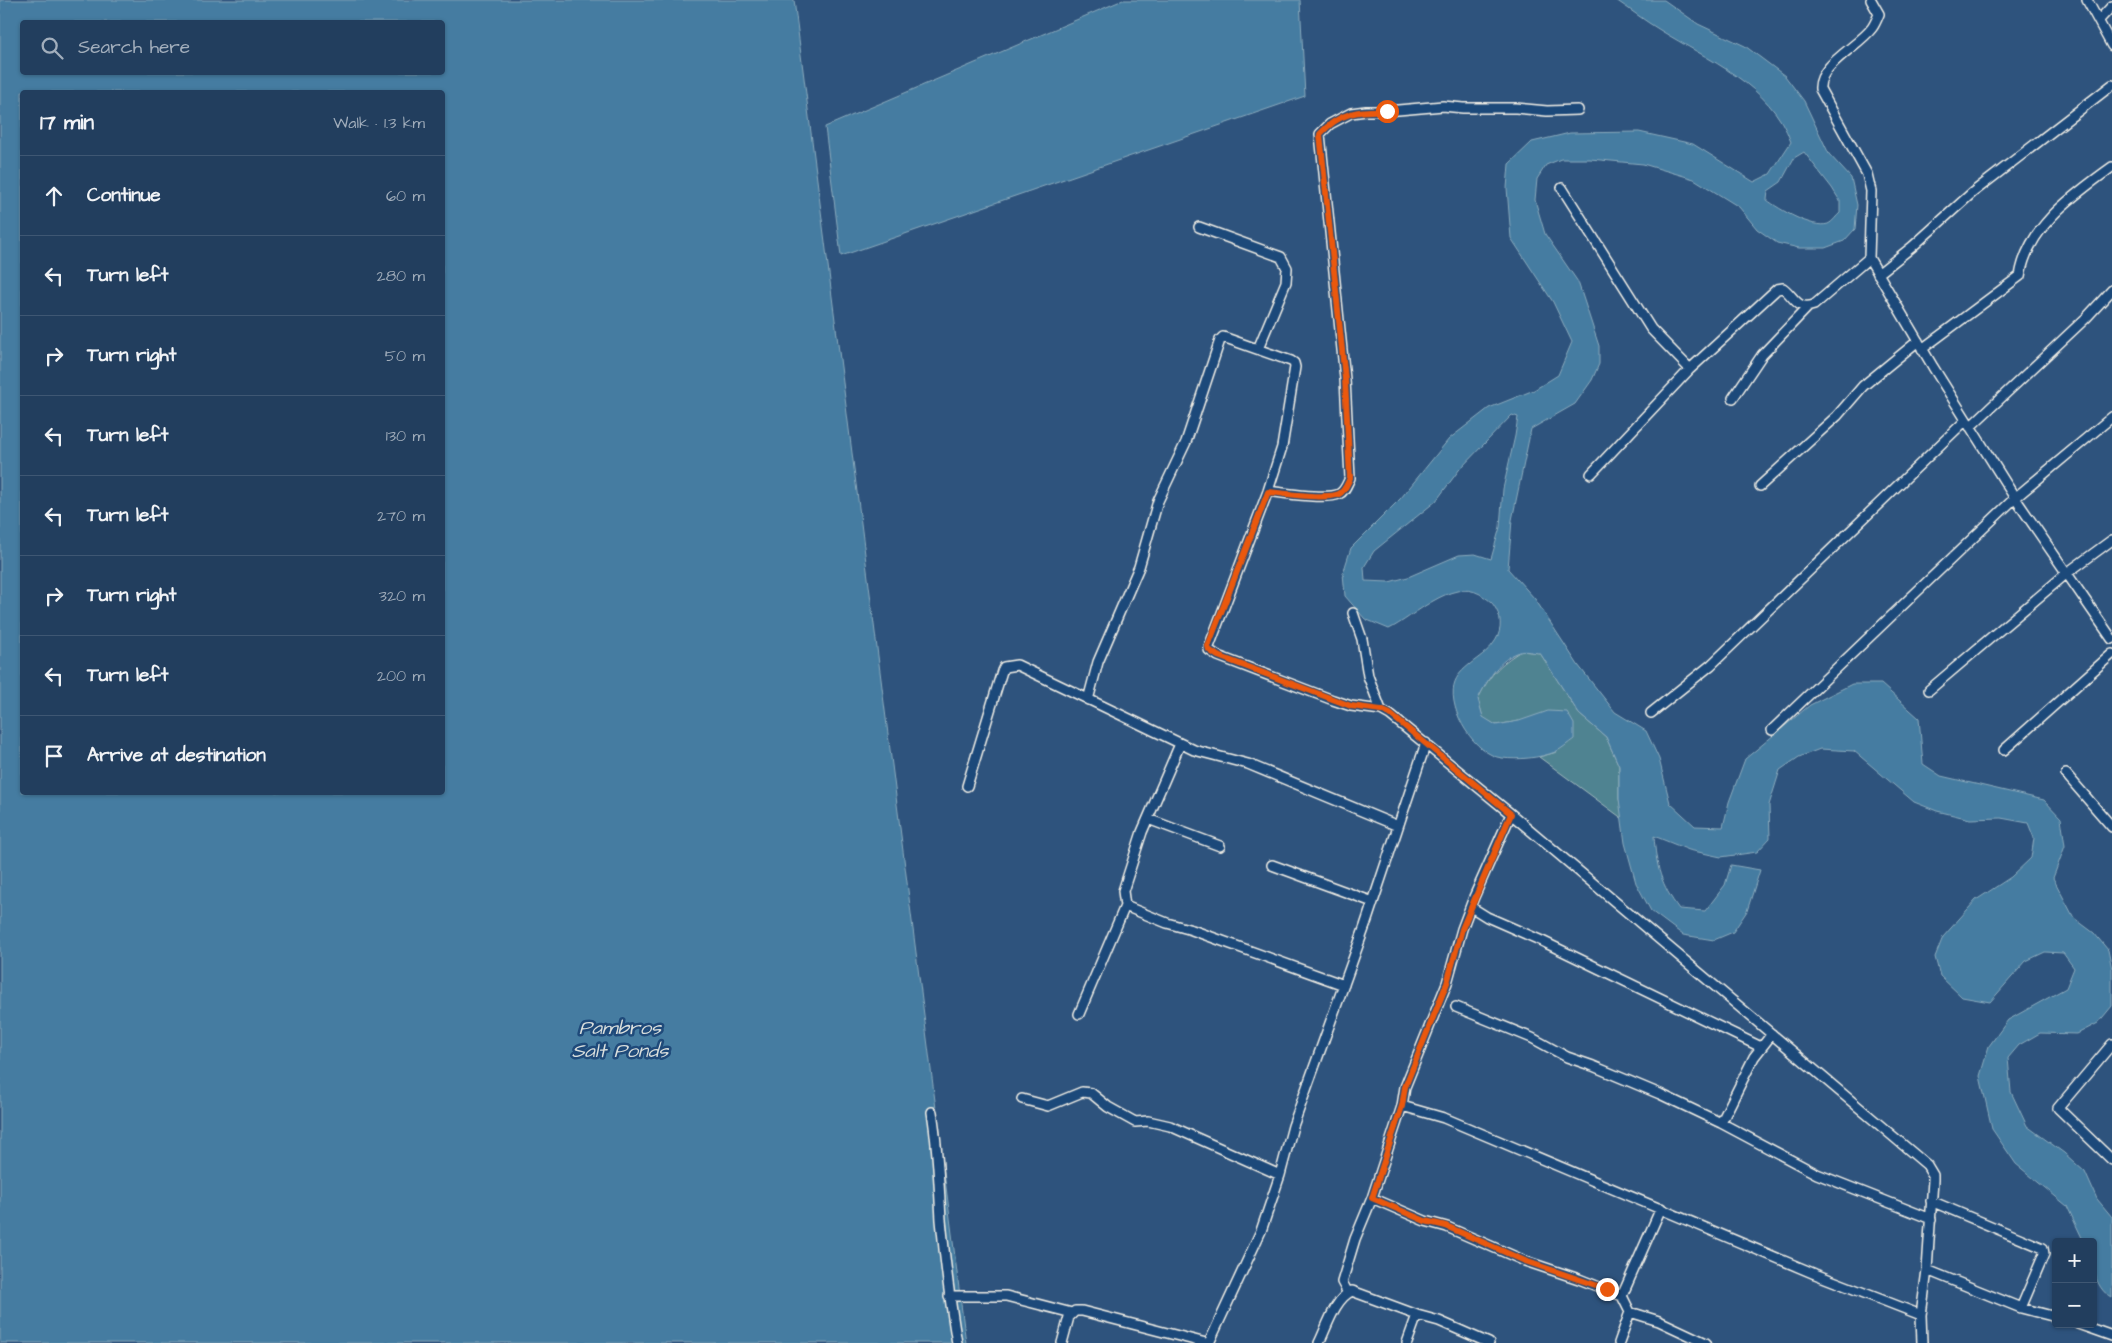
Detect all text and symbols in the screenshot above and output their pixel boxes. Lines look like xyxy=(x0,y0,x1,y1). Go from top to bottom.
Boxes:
search box xyxy=(20,20,445,75)
icon: search xyxy=(38,34,66,62)
text: Search here xyxy=(78,34,190,61)
route start xyxy=(1376,100,1399,123)
text: 17 min xyxy=(40,108,94,137)
text: Walk · 1.3 km xyxy=(333,112,425,134)
icon: ahead xyxy=(40,182,68,210)
text: Continue xyxy=(87,182,161,209)
text: 60 m xyxy=(386,185,425,207)
icon: left xyxy=(40,262,68,290)
text: Turn left xyxy=(87,262,168,289)
text: 280 m xyxy=(377,265,425,287)
icon: right xyxy=(40,342,68,370)
text: Turn right xyxy=(87,342,176,369)
text: 50 m xyxy=(385,345,425,367)
icon: left xyxy=(40,422,68,450)
text: Turn left xyxy=(87,422,168,449)
text: 130 m xyxy=(386,425,425,447)
icon: left xyxy=(40,502,68,530)
text: Turn left xyxy=(87,502,168,529)
text: 270 m xyxy=(377,505,425,527)
icon: right xyxy=(40,582,68,610)
text: Turn right xyxy=(87,582,176,609)
text: 320 m xyxy=(379,585,425,607)
icon: left xyxy=(40,662,68,690)
text: Turn left xyxy=(87,662,168,689)
text: 200 m xyxy=(377,665,425,687)
icon: arrive xyxy=(40,742,68,770)
text: Arrive at destination xyxy=(87,742,266,769)
water label: Pambros Salt Ponds xyxy=(572,1014,669,1065)
map controls xyxy=(2052,1238,2097,1328)
button: + xyxy=(2052,1238,2097,1283)
route end xyxy=(1596,1278,1619,1301)
button: − xyxy=(2052,1283,2097,1328)

